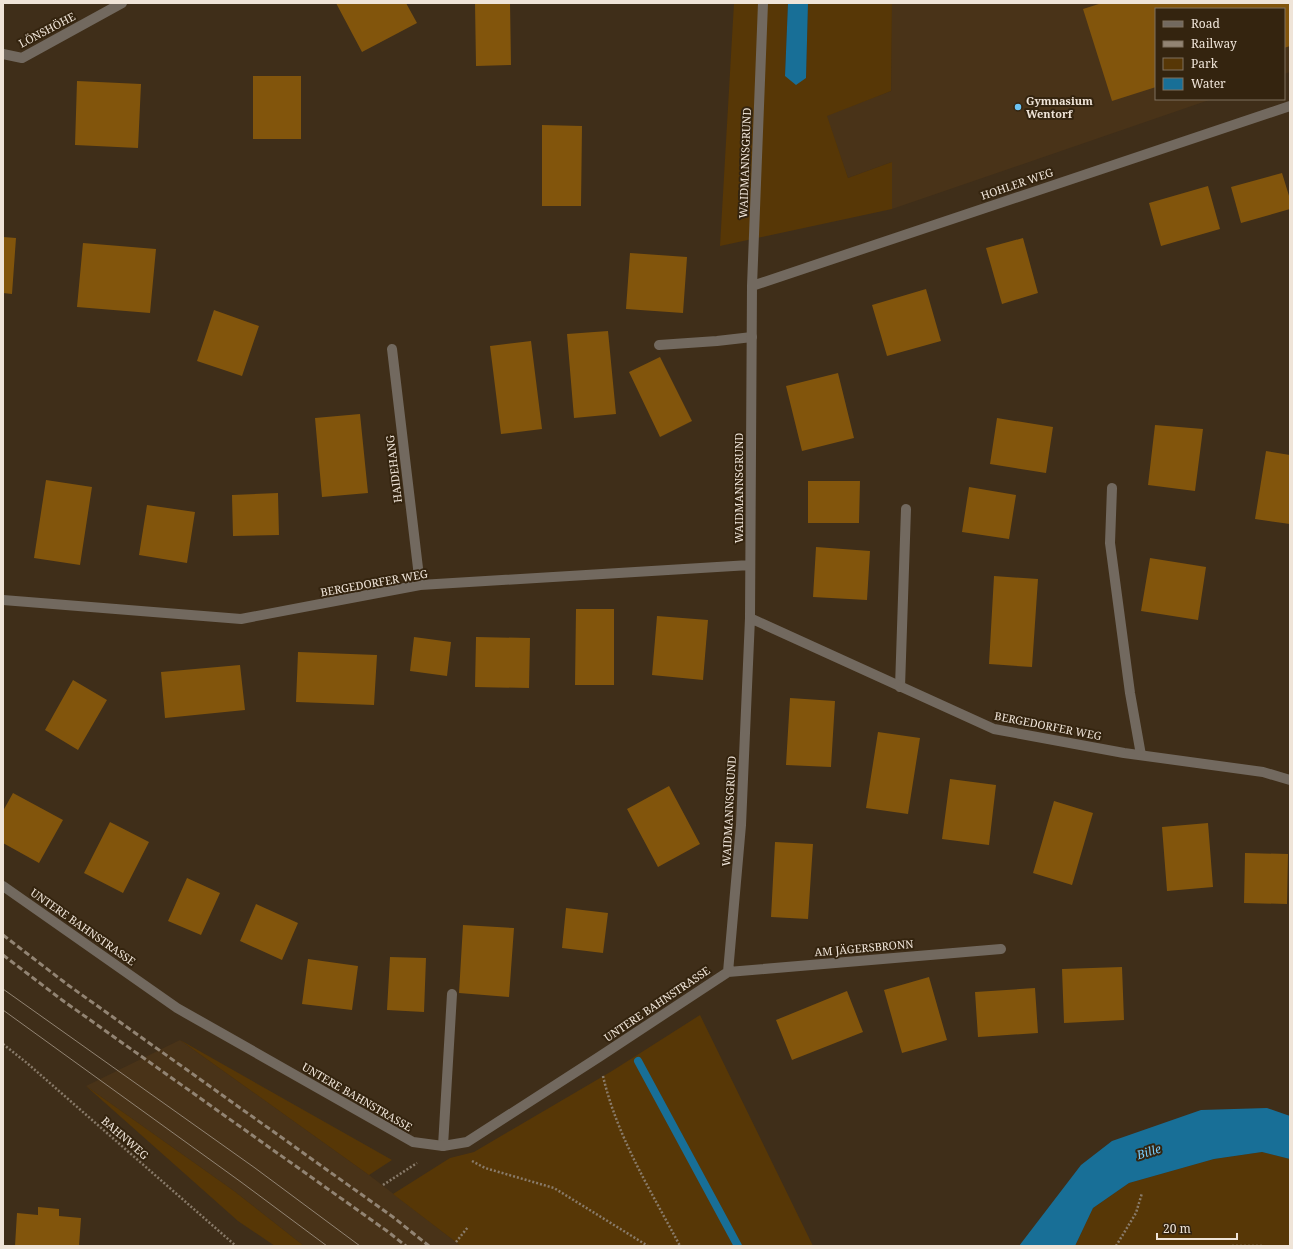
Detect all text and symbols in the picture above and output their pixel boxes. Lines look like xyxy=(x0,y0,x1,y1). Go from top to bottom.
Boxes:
street label: LÖNSHÖHE xyxy=(16,8,78,51)
legend xyxy=(1155,8,1285,100)
text: Road xyxy=(1191,15,1221,32)
text: Railway xyxy=(1191,35,1237,52)
text: Park xyxy=(1191,55,1219,72)
text: Water xyxy=(1191,75,1226,92)
place label: Gymnasium Wentorf xyxy=(1026,93,1093,121)
marker: Gymnasium Wentorf xyxy=(1013,102,1023,112)
street label: WAIDMANNSGRUND xyxy=(735,107,754,219)
street label: HOHLER WEG xyxy=(979,164,1055,203)
street label: WAIDMANNSGRUND xyxy=(731,433,746,543)
street label: HAIDEHANG xyxy=(382,434,405,504)
street label: BERGEDORFER WEG xyxy=(319,566,429,599)
street label: BERGEDORFER WEG xyxy=(993,708,1103,743)
street label: WAIDMANNSGRUND xyxy=(718,755,739,867)
street label: UNTERE BAHNSTRASSE xyxy=(28,885,139,969)
street label: AM JÄGERSBRONN xyxy=(814,936,915,959)
street label: UNTERE BAHNSTRASSE xyxy=(601,962,713,1045)
street label: UNTERE BAHNSTRASSE xyxy=(299,1059,415,1134)
street label: BAHNWEG xyxy=(98,1113,152,1162)
water label: Bille xyxy=(1134,1140,1163,1164)
scale bar xyxy=(1157,1215,1237,1241)
text: 20 m xyxy=(1163,1220,1191,1237)

